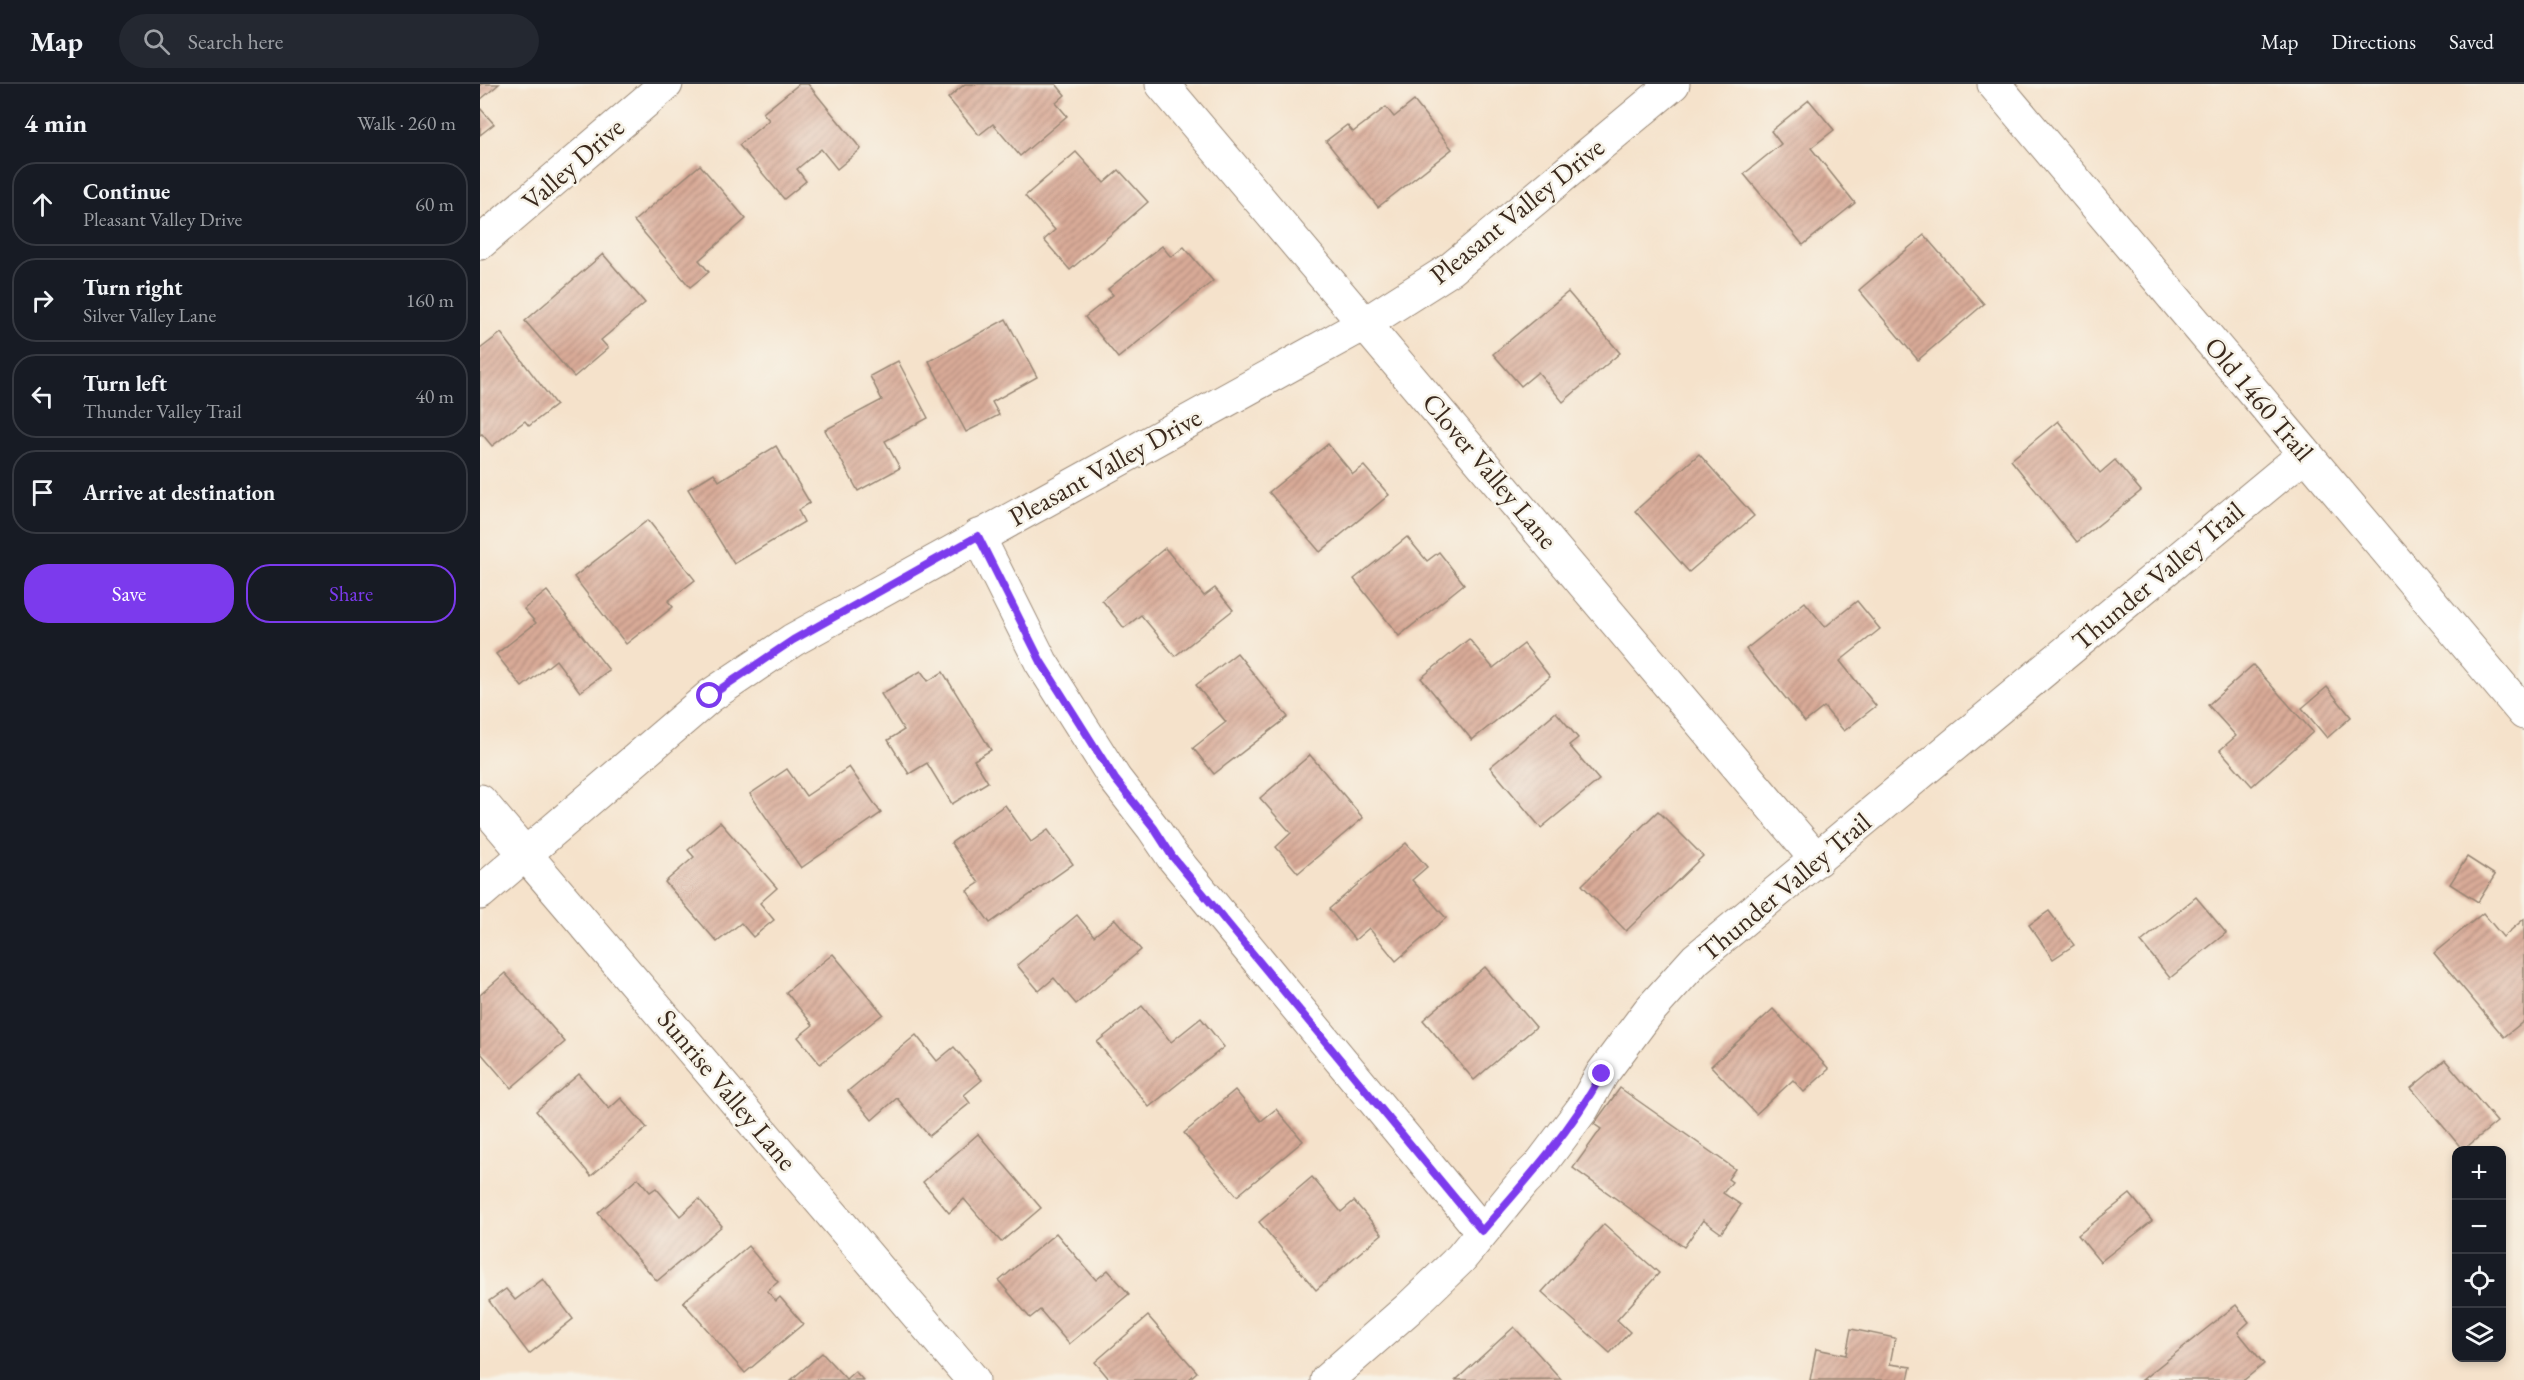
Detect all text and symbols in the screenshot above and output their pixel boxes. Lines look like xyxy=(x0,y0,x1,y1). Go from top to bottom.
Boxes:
search box xyxy=(119,14,539,68)
text: Map xyxy=(30,23,83,59)
icon: search xyxy=(140,25,173,58)
text: Search here xyxy=(188,27,283,56)
text: Map xyxy=(2261,28,2298,55)
text: Directions xyxy=(2331,28,2416,55)
text: Saved xyxy=(2449,28,2494,55)
text: 4 min xyxy=(24,106,87,140)
text: Walk · 260 m xyxy=(357,110,456,136)
street label: Valley Drive xyxy=(514,110,631,218)
street label: Pleasant Valley Drive xyxy=(1422,129,1611,292)
text: Continue xyxy=(83,177,170,206)
icon: ahead xyxy=(26,188,59,221)
text: 60 m xyxy=(415,191,454,217)
text: Pleasant Valley Drive xyxy=(83,206,242,232)
text: Turn right xyxy=(83,273,182,302)
icon: right xyxy=(26,284,59,317)
text: 160 m xyxy=(406,287,454,313)
text: Silver Valley Lane xyxy=(83,302,216,328)
street label: Old 1460 Trail xyxy=(2197,329,2322,468)
text: Turn left xyxy=(83,369,167,398)
icon: left xyxy=(26,380,59,413)
text: 40 m xyxy=(415,383,454,409)
street label: Clover Valley Lane xyxy=(1415,386,1566,556)
text: Thunder Valley Trail xyxy=(83,398,242,424)
street label: Pleasant Valley Drive xyxy=(1002,399,1207,534)
icon: arrive xyxy=(26,476,59,509)
text: Arrive at destination xyxy=(83,478,275,507)
street label: Thunder Valley Trail xyxy=(2064,493,2251,658)
button: Save xyxy=(24,564,234,623)
button: Share xyxy=(246,564,456,623)
route start xyxy=(696,682,722,708)
street label: Thunder Valley Trail xyxy=(1691,804,1878,969)
street label: Sunrise Valley Lane xyxy=(650,1002,805,1177)
route end xyxy=(1588,1060,1614,1086)
map controls xyxy=(2452,1146,2506,1362)
button: + xyxy=(2452,1146,2506,1200)
button: − xyxy=(2452,1200,2506,1254)
button: locate xyxy=(2452,1254,2506,1308)
button: layers xyxy=(2452,1308,2506,1362)

